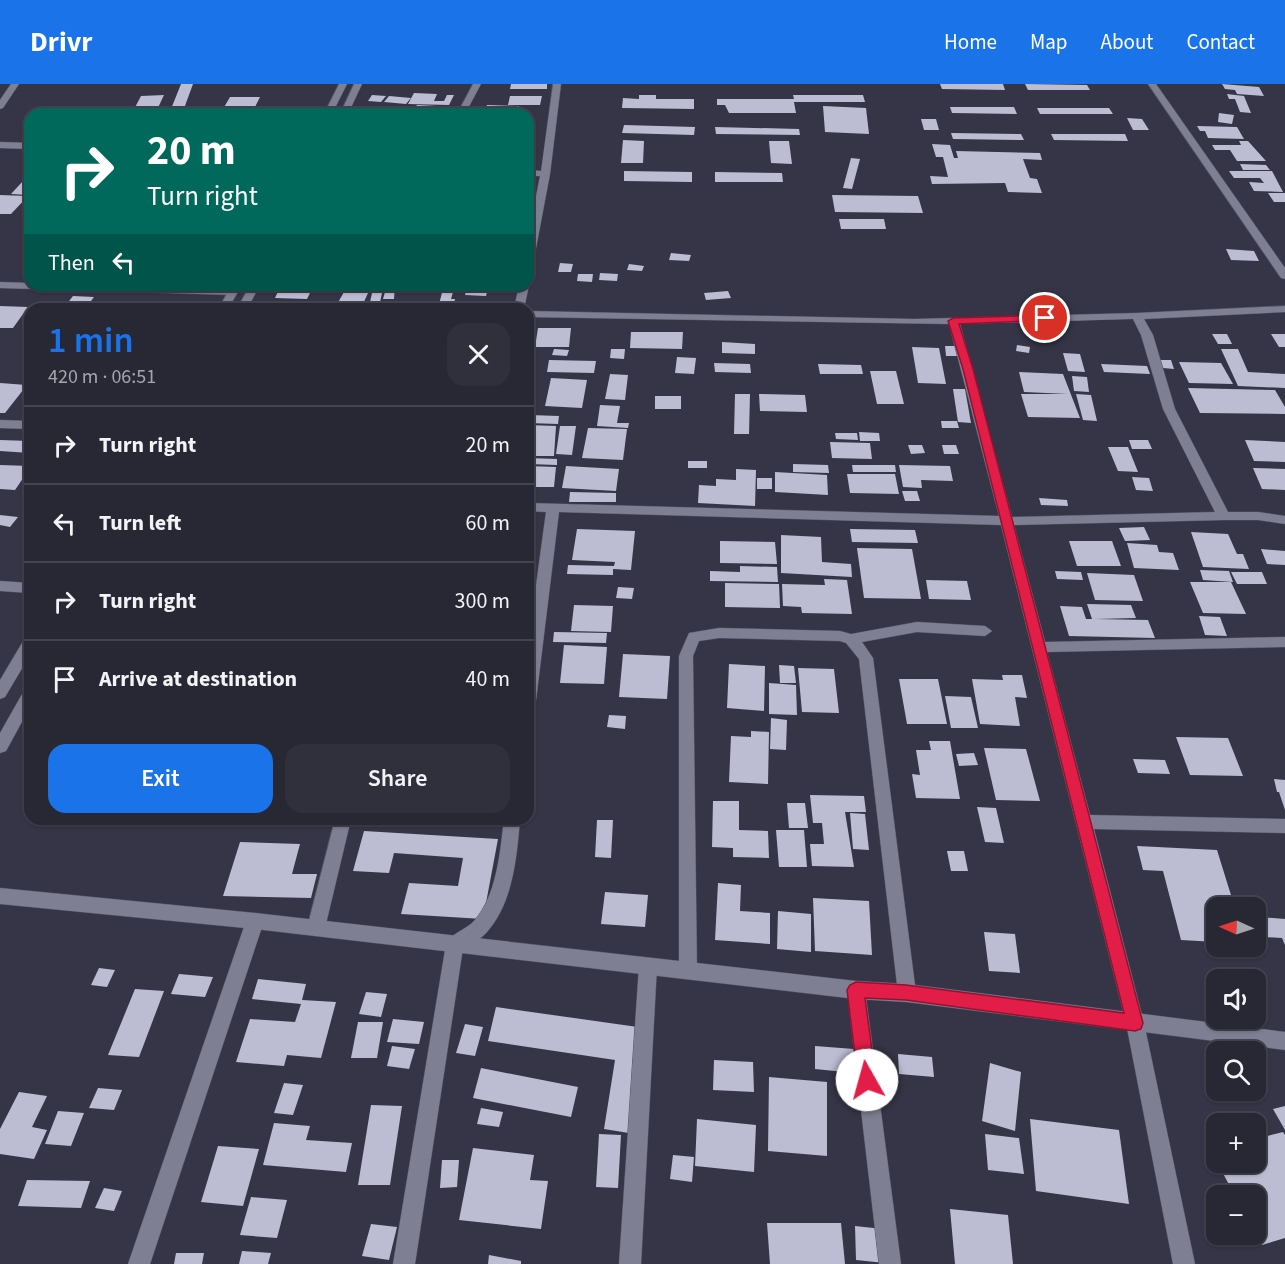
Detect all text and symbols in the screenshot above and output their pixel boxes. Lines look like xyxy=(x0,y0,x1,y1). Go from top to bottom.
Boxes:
text: Drivr xyxy=(30,22,92,62)
text: Home xyxy=(944,27,997,57)
text: Map xyxy=(1030,27,1068,57)
text: About xyxy=(1101,27,1153,57)
text: Contact xyxy=(1186,27,1255,57)
text: 20 m xyxy=(147,121,236,181)
icon: right xyxy=(48,132,126,210)
text: Turn right xyxy=(147,177,258,216)
icon: left xyxy=(107,246,140,279)
text: Then xyxy=(48,247,95,279)
pin xyxy=(1019,292,1070,343)
icon: arrive xyxy=(1028,301,1061,334)
text: 1 min xyxy=(48,315,134,366)
button: close xyxy=(447,323,510,386)
text: 420 m · 06:51 xyxy=(48,363,156,391)
icon: right xyxy=(48,429,81,462)
text: Turn right xyxy=(99,429,196,461)
text: 20 m xyxy=(465,429,510,461)
icon: left xyxy=(48,507,81,540)
text: Turn left xyxy=(99,507,181,539)
text: 60 m xyxy=(465,507,510,539)
icon: right xyxy=(48,585,81,618)
text: Turn right xyxy=(99,585,196,617)
text: 300 m xyxy=(455,585,510,617)
icon: arrive xyxy=(48,663,81,696)
text: Arrive at destination xyxy=(99,663,297,695)
text: 40 m xyxy=(465,663,510,695)
button: Exit xyxy=(48,744,273,813)
button: Share xyxy=(285,744,510,813)
north arrow xyxy=(1206,897,1266,957)
map controls xyxy=(1206,897,1266,1245)
button: sound xyxy=(1206,969,1266,1029)
button: search xyxy=(1206,1041,1266,1101)
position arrow xyxy=(835,1048,899,1112)
button: + xyxy=(1206,1113,1266,1173)
button: − xyxy=(1206,1185,1266,1245)

